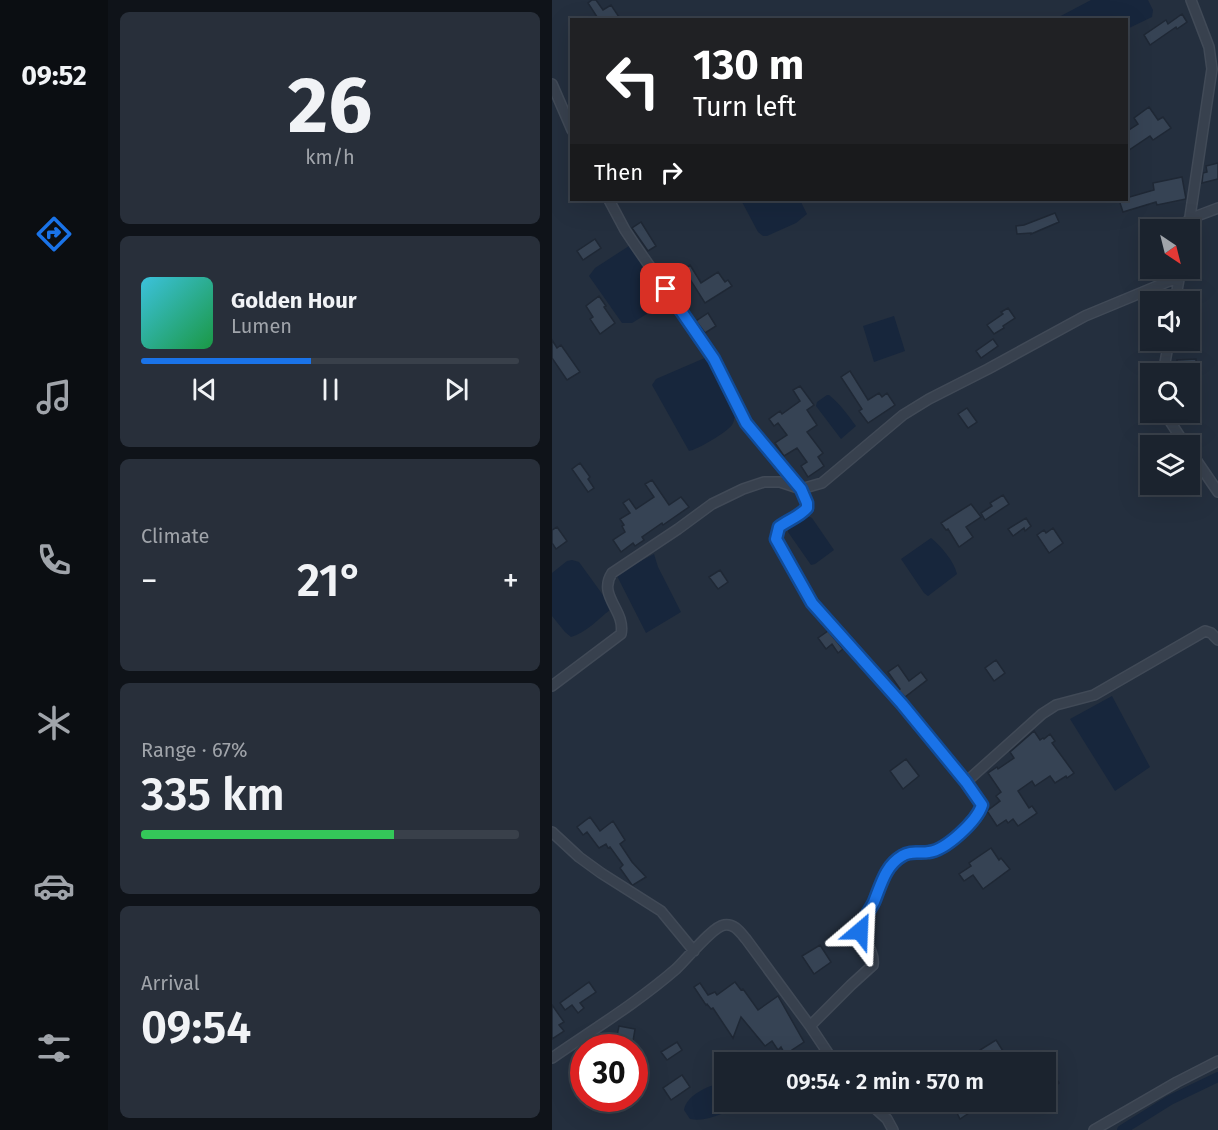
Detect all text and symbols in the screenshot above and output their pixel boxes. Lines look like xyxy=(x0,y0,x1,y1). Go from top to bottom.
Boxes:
text: 130 m xyxy=(693,40,804,90)
icon: left xyxy=(594,42,672,120)
text: 26 xyxy=(288,59,372,153)
text: 09:52 xyxy=(21,60,87,92)
text: Turn left xyxy=(693,91,796,123)
text: km/h xyxy=(305,145,355,169)
icon: right xyxy=(655,156,688,189)
text: Then xyxy=(594,159,643,186)
icon: directions xyxy=(33,213,75,255)
north arrow xyxy=(1140,219,1200,279)
map controls xyxy=(1140,219,1200,495)
pin xyxy=(640,263,691,314)
icon: arrive xyxy=(649,272,682,305)
text: Golden Hour xyxy=(231,287,357,314)
button: sound xyxy=(1140,291,1200,351)
text: Lumen xyxy=(231,314,292,338)
button: search xyxy=(1140,363,1200,423)
icon: previous xyxy=(188,373,221,406)
icon: pause xyxy=(314,373,347,406)
icon: next xyxy=(440,373,473,406)
icon: music xyxy=(33,376,75,418)
button: layers xyxy=(1140,435,1200,495)
text: Climate xyxy=(141,524,209,548)
icon: phone xyxy=(33,539,75,581)
text: 21° xyxy=(297,554,363,608)
text: − xyxy=(141,561,158,601)
text: + xyxy=(503,561,519,601)
icon: climate xyxy=(33,702,75,744)
text: Range · 67% xyxy=(141,738,248,762)
text: 335 km xyxy=(141,768,285,822)
icon: car xyxy=(33,865,75,907)
position arrow xyxy=(828,899,892,963)
text: Arrival xyxy=(141,971,200,995)
text: 09:54 xyxy=(141,1001,251,1055)
icon: filters xyxy=(33,1027,75,1069)
speed limit sign: 30 xyxy=(570,1034,648,1112)
text: 09:54 · 2 min · 570 m xyxy=(786,1068,984,1095)

